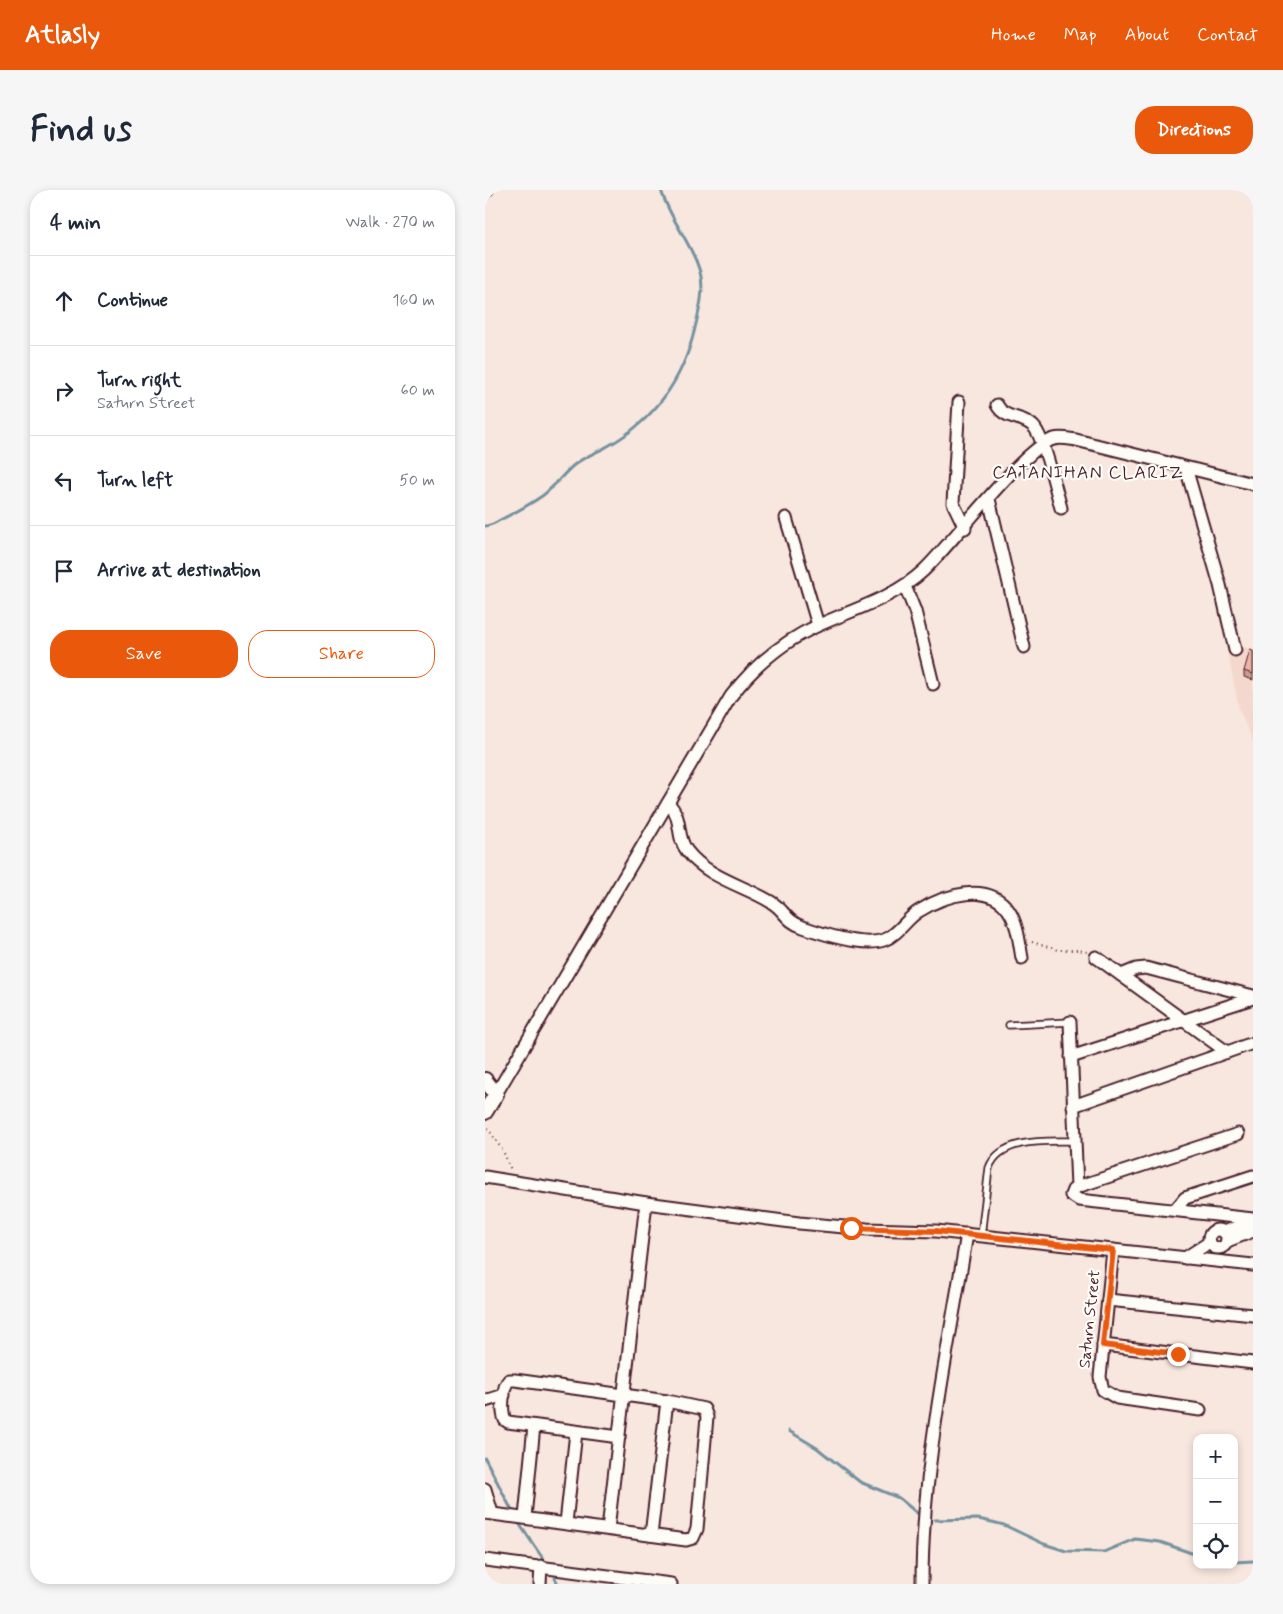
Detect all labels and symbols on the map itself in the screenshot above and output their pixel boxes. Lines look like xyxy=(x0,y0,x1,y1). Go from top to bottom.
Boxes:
district label: CATANIHAN CLARIZ xyxy=(992,461,1184,485)
route start xyxy=(840,1217,863,1240)
street label: Saturn Street xyxy=(1074,1268,1106,1369)
route end xyxy=(1167,1343,1190,1366)

